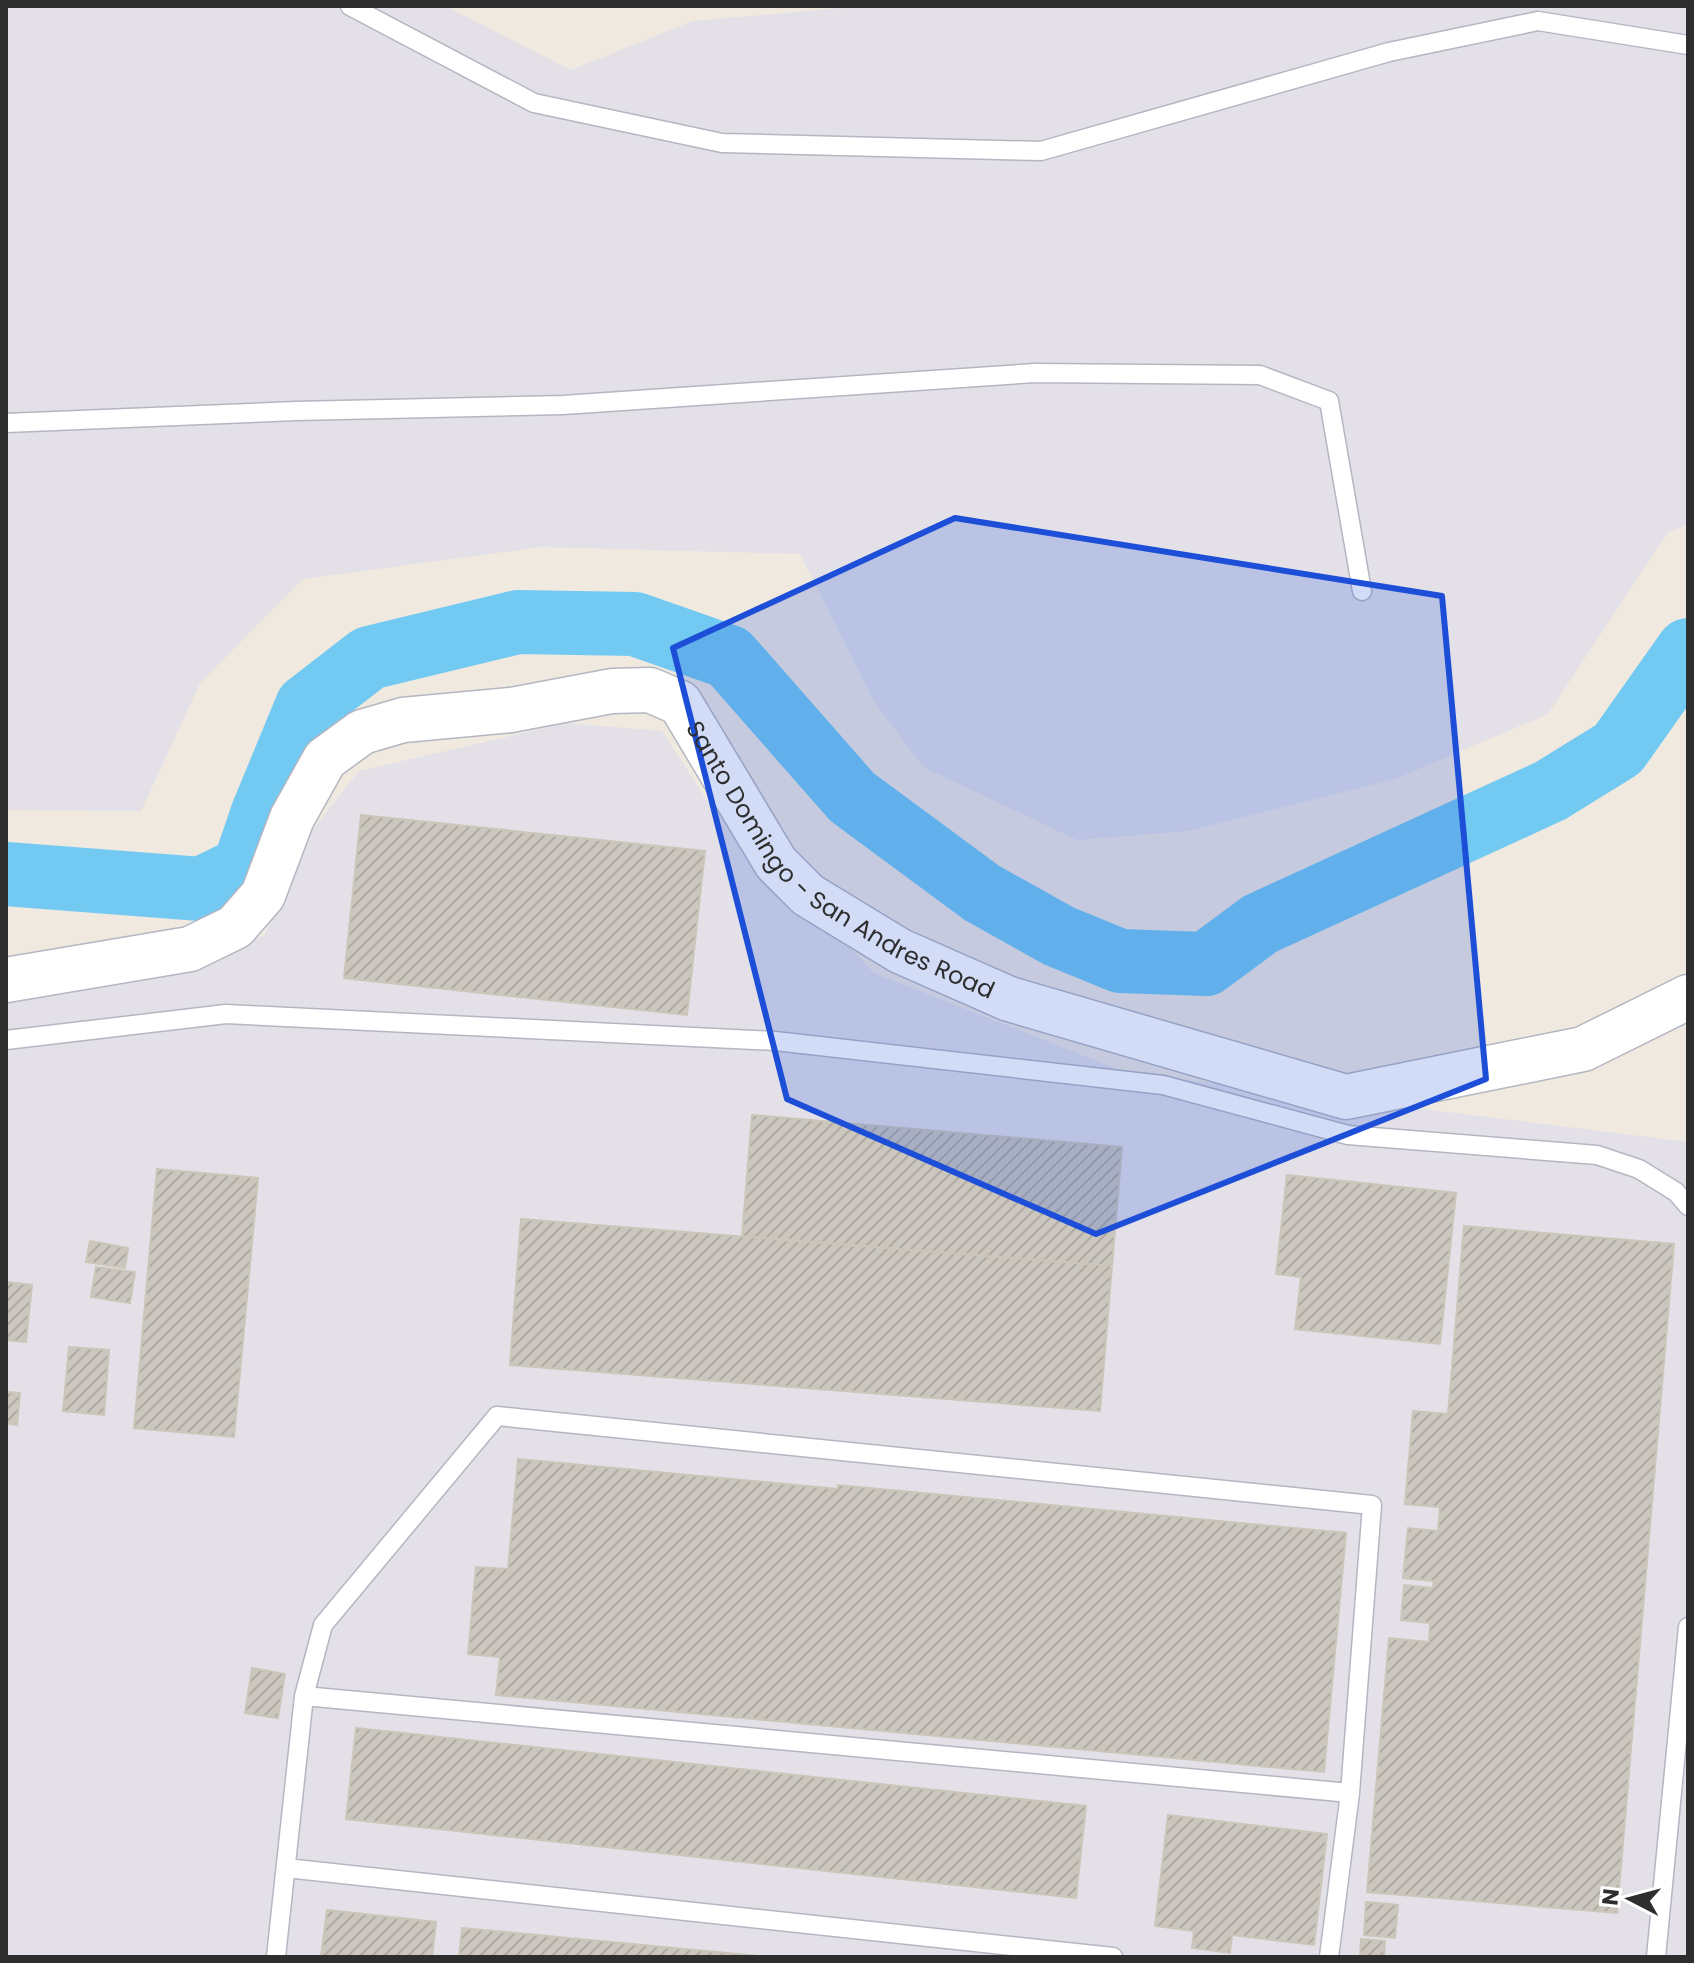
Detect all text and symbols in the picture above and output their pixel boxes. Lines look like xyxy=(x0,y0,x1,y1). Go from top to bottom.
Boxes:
street label: Santo Domingo - San Andres Road xyxy=(678,715,1000,1007)
north arrow xyxy=(1590,1859,1670,1939)
text: N xyxy=(1594,1887,1627,1907)

